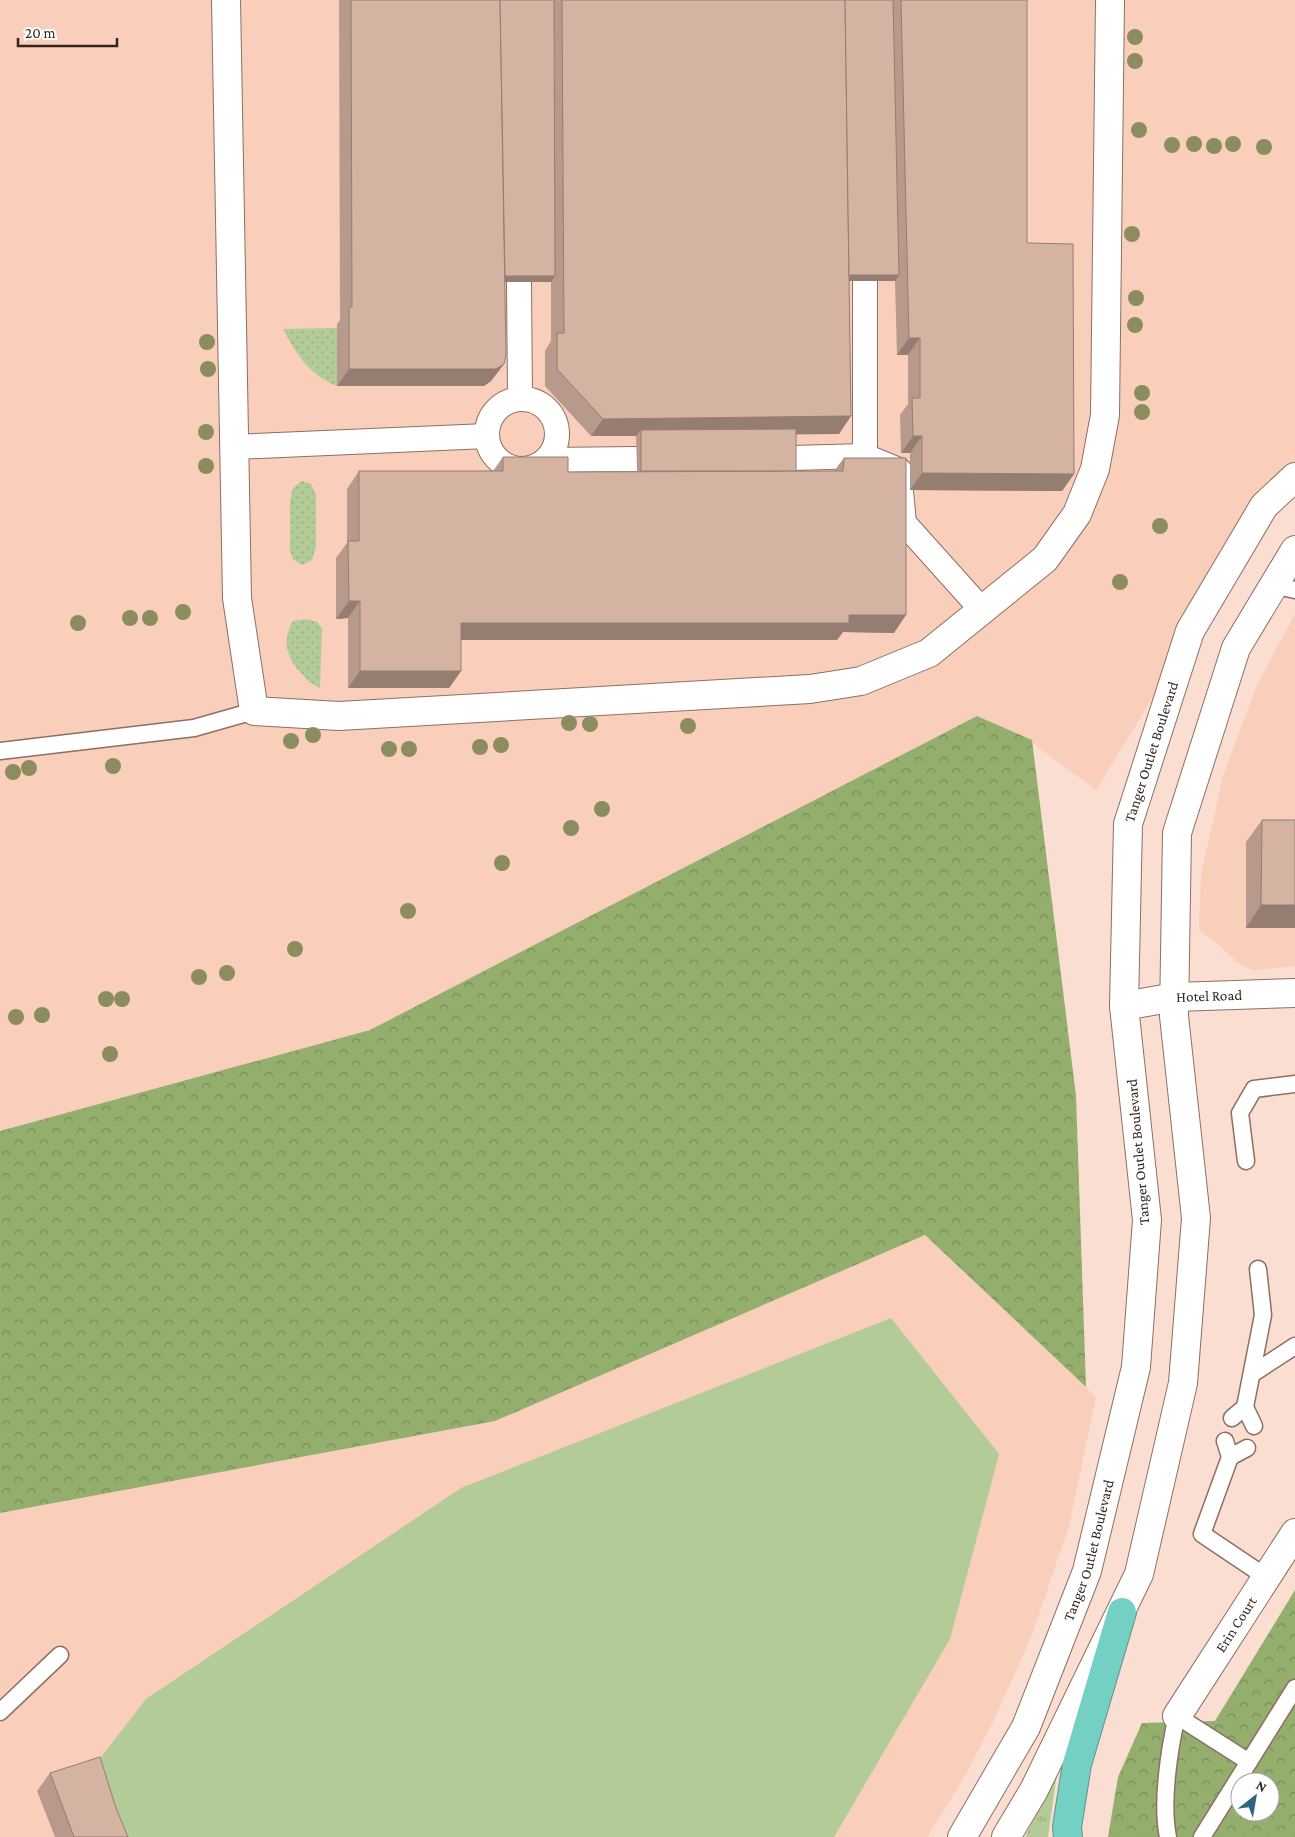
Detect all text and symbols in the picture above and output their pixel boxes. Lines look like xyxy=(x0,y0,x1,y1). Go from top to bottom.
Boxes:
scale bar xyxy=(18,15,116,47)
text: 20 m xyxy=(25,25,56,41)
street label: Tanger Outlet Boulevard xyxy=(1121,679,1181,824)
street label: Hotel Road xyxy=(1176,987,1243,1005)
street label: Tanger Outlet Boulevard xyxy=(1124,1078,1153,1226)
street label: Tanger Outlet Boulevard xyxy=(1060,1478,1117,1623)
street label: Erin Court xyxy=(1212,1593,1260,1655)
north arrow xyxy=(1230,1772,1280,1822)
text: N xyxy=(1253,1777,1270,1795)

